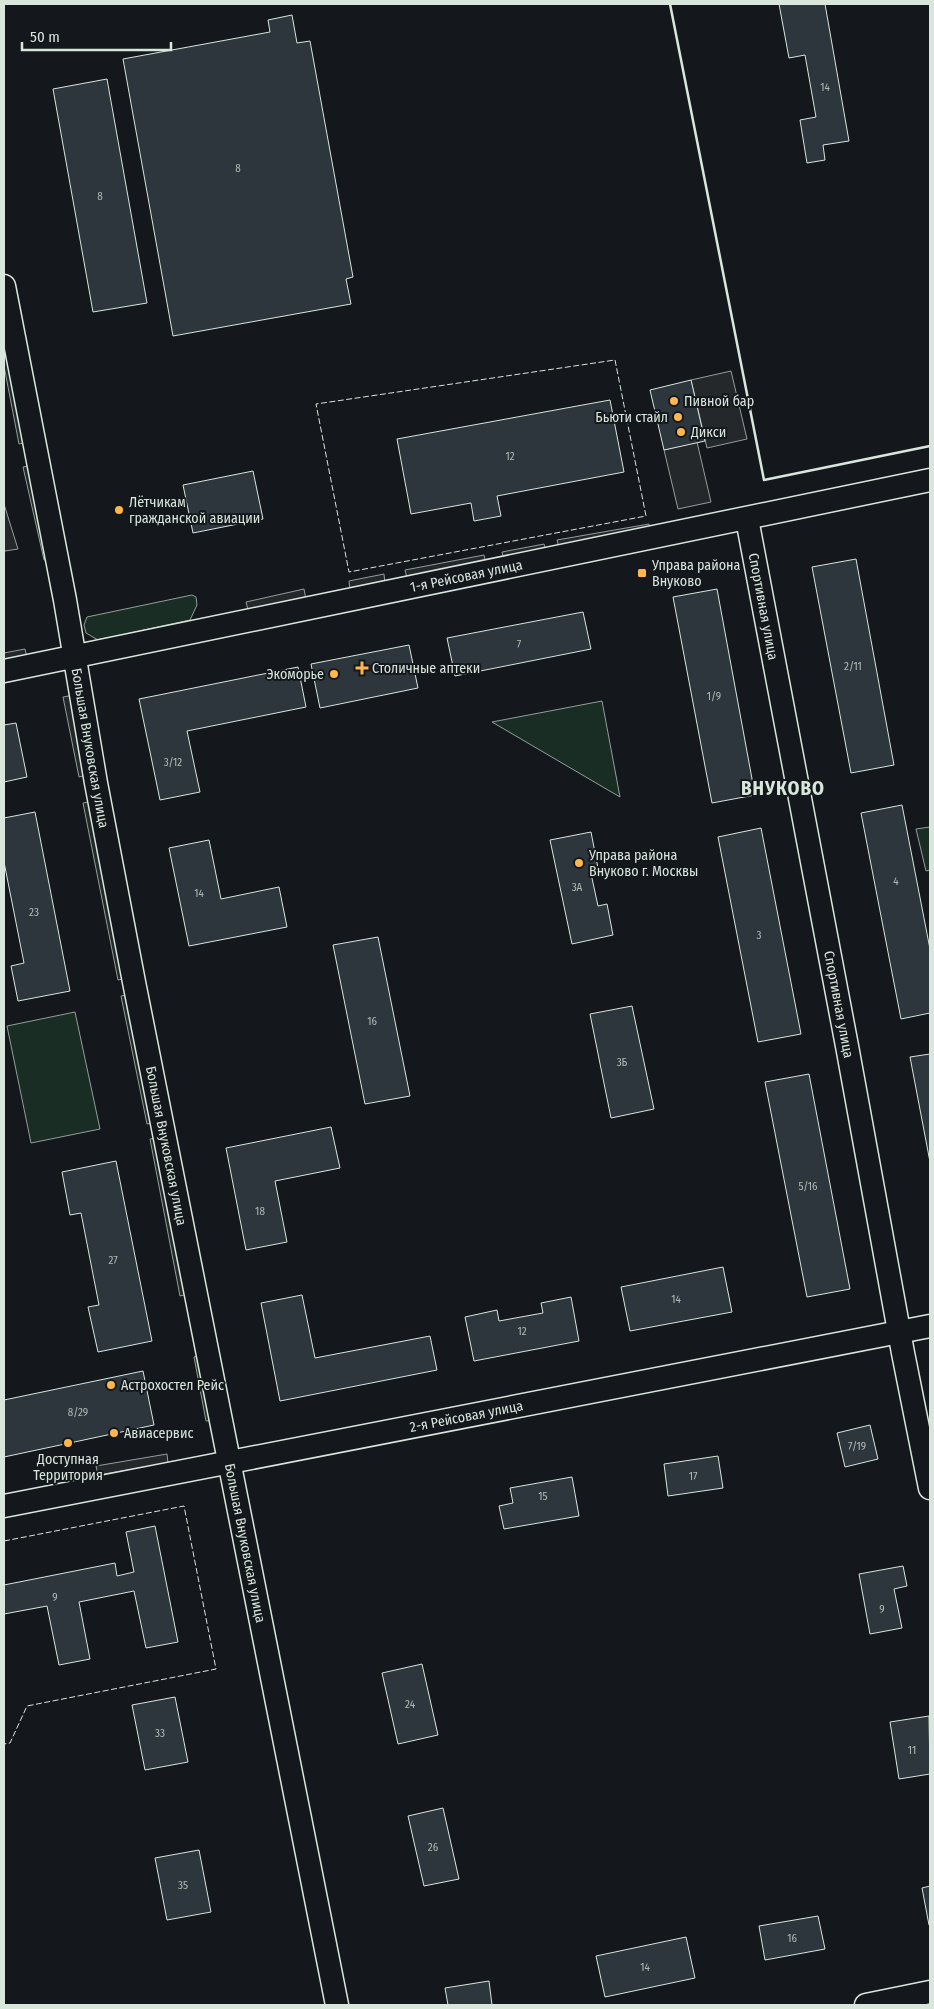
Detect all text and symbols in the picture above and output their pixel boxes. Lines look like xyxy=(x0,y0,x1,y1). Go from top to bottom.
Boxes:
scale bar xyxy=(22,20,171,52)
text: 50 m xyxy=(30,28,60,46)
house number: 14 xyxy=(820,81,830,94)
house number: 8 xyxy=(235,162,241,175)
house number: 8 xyxy=(97,190,103,203)
place label: Пивной бар xyxy=(684,393,754,410)
marker: Пивной бар xyxy=(668,395,680,407)
place label: Бьюти стайл xyxy=(595,409,668,426)
marker: Бьюти стайл xyxy=(672,411,684,423)
place label: Дикси xyxy=(690,424,726,441)
marker: Дикси xyxy=(675,426,687,438)
house number: 12 xyxy=(505,450,515,463)
place label: Лётчикам гражданской авиации xyxy=(129,494,260,527)
marker: Лётчикам гражданской авиации xyxy=(113,504,125,516)
street label: Спортивная улица xyxy=(745,551,782,662)
street label: 1-я Рейсовая улица xyxy=(409,556,524,596)
place label: Управа района Внуково xyxy=(651,557,741,590)
marker: Управа района Внуково xyxy=(636,567,648,579)
house number: 7 xyxy=(517,638,522,651)
place label: Столичные аптеки xyxy=(372,660,480,677)
house number: 2/11 xyxy=(844,660,862,673)
marker: Столичные аптеки xyxy=(356,662,368,674)
place label: Экоморье xyxy=(267,666,324,683)
street label: Большая Внуковская улица xyxy=(68,667,112,830)
marker: Экоморье xyxy=(328,668,340,680)
house number: 1/9 xyxy=(707,690,721,703)
house number: 3/12 xyxy=(164,756,182,769)
district label: ВНУКОВО xyxy=(741,777,825,800)
place label: Управа района Внуково г. Москвы xyxy=(588,847,698,880)
marker: Управа района Внуково г. Москвы xyxy=(573,857,585,869)
house number: 4 xyxy=(893,875,899,888)
house number: 3А xyxy=(572,881,583,894)
house number: 14 xyxy=(194,887,204,900)
house number: 23 xyxy=(29,906,39,919)
house number: 3 xyxy=(757,929,762,942)
street label: Спортивная улица xyxy=(820,949,857,1060)
house number: 16 xyxy=(367,1015,377,1028)
house number: 3Б xyxy=(617,1056,628,1069)
street label: Большая Внуковская улица xyxy=(142,1065,190,1227)
house number: 5/16 xyxy=(798,1180,818,1193)
house number: 18 xyxy=(255,1205,265,1218)
house number: 27 xyxy=(108,1254,118,1267)
house number: 14 xyxy=(671,1293,681,1306)
house number: 12 xyxy=(517,1325,527,1338)
place label: Астрохостел Рейс xyxy=(121,1377,224,1394)
marker: Астрохостел Рейс xyxy=(105,1379,117,1391)
street label: 2-я Рейсовая улица xyxy=(408,1397,525,1436)
house number: 8/29 xyxy=(68,1406,88,1419)
place label: Авиасервис xyxy=(124,1425,193,1442)
marker: Авиасервис xyxy=(108,1427,120,1439)
marker: Доступная Территория xyxy=(62,1437,74,1449)
house number: 7/19 xyxy=(848,1440,866,1453)
place label: Доступная Территория xyxy=(33,1451,103,1484)
street label: Большая Внуковская улица xyxy=(221,1462,269,1624)
house number: 17 xyxy=(689,1470,698,1483)
house number: 15 xyxy=(538,1490,548,1503)
house number: 9 xyxy=(52,1591,58,1604)
house number: 9 xyxy=(879,1603,885,1616)
house number: 24 xyxy=(405,1698,416,1711)
house number: 33 xyxy=(155,1727,165,1740)
house number: 11 xyxy=(908,1744,916,1757)
house number: 26 xyxy=(428,1841,439,1854)
house number: 35 xyxy=(178,1879,188,1892)
house number: 16 xyxy=(787,1932,797,1945)
house number: 14 xyxy=(640,1961,650,1974)

